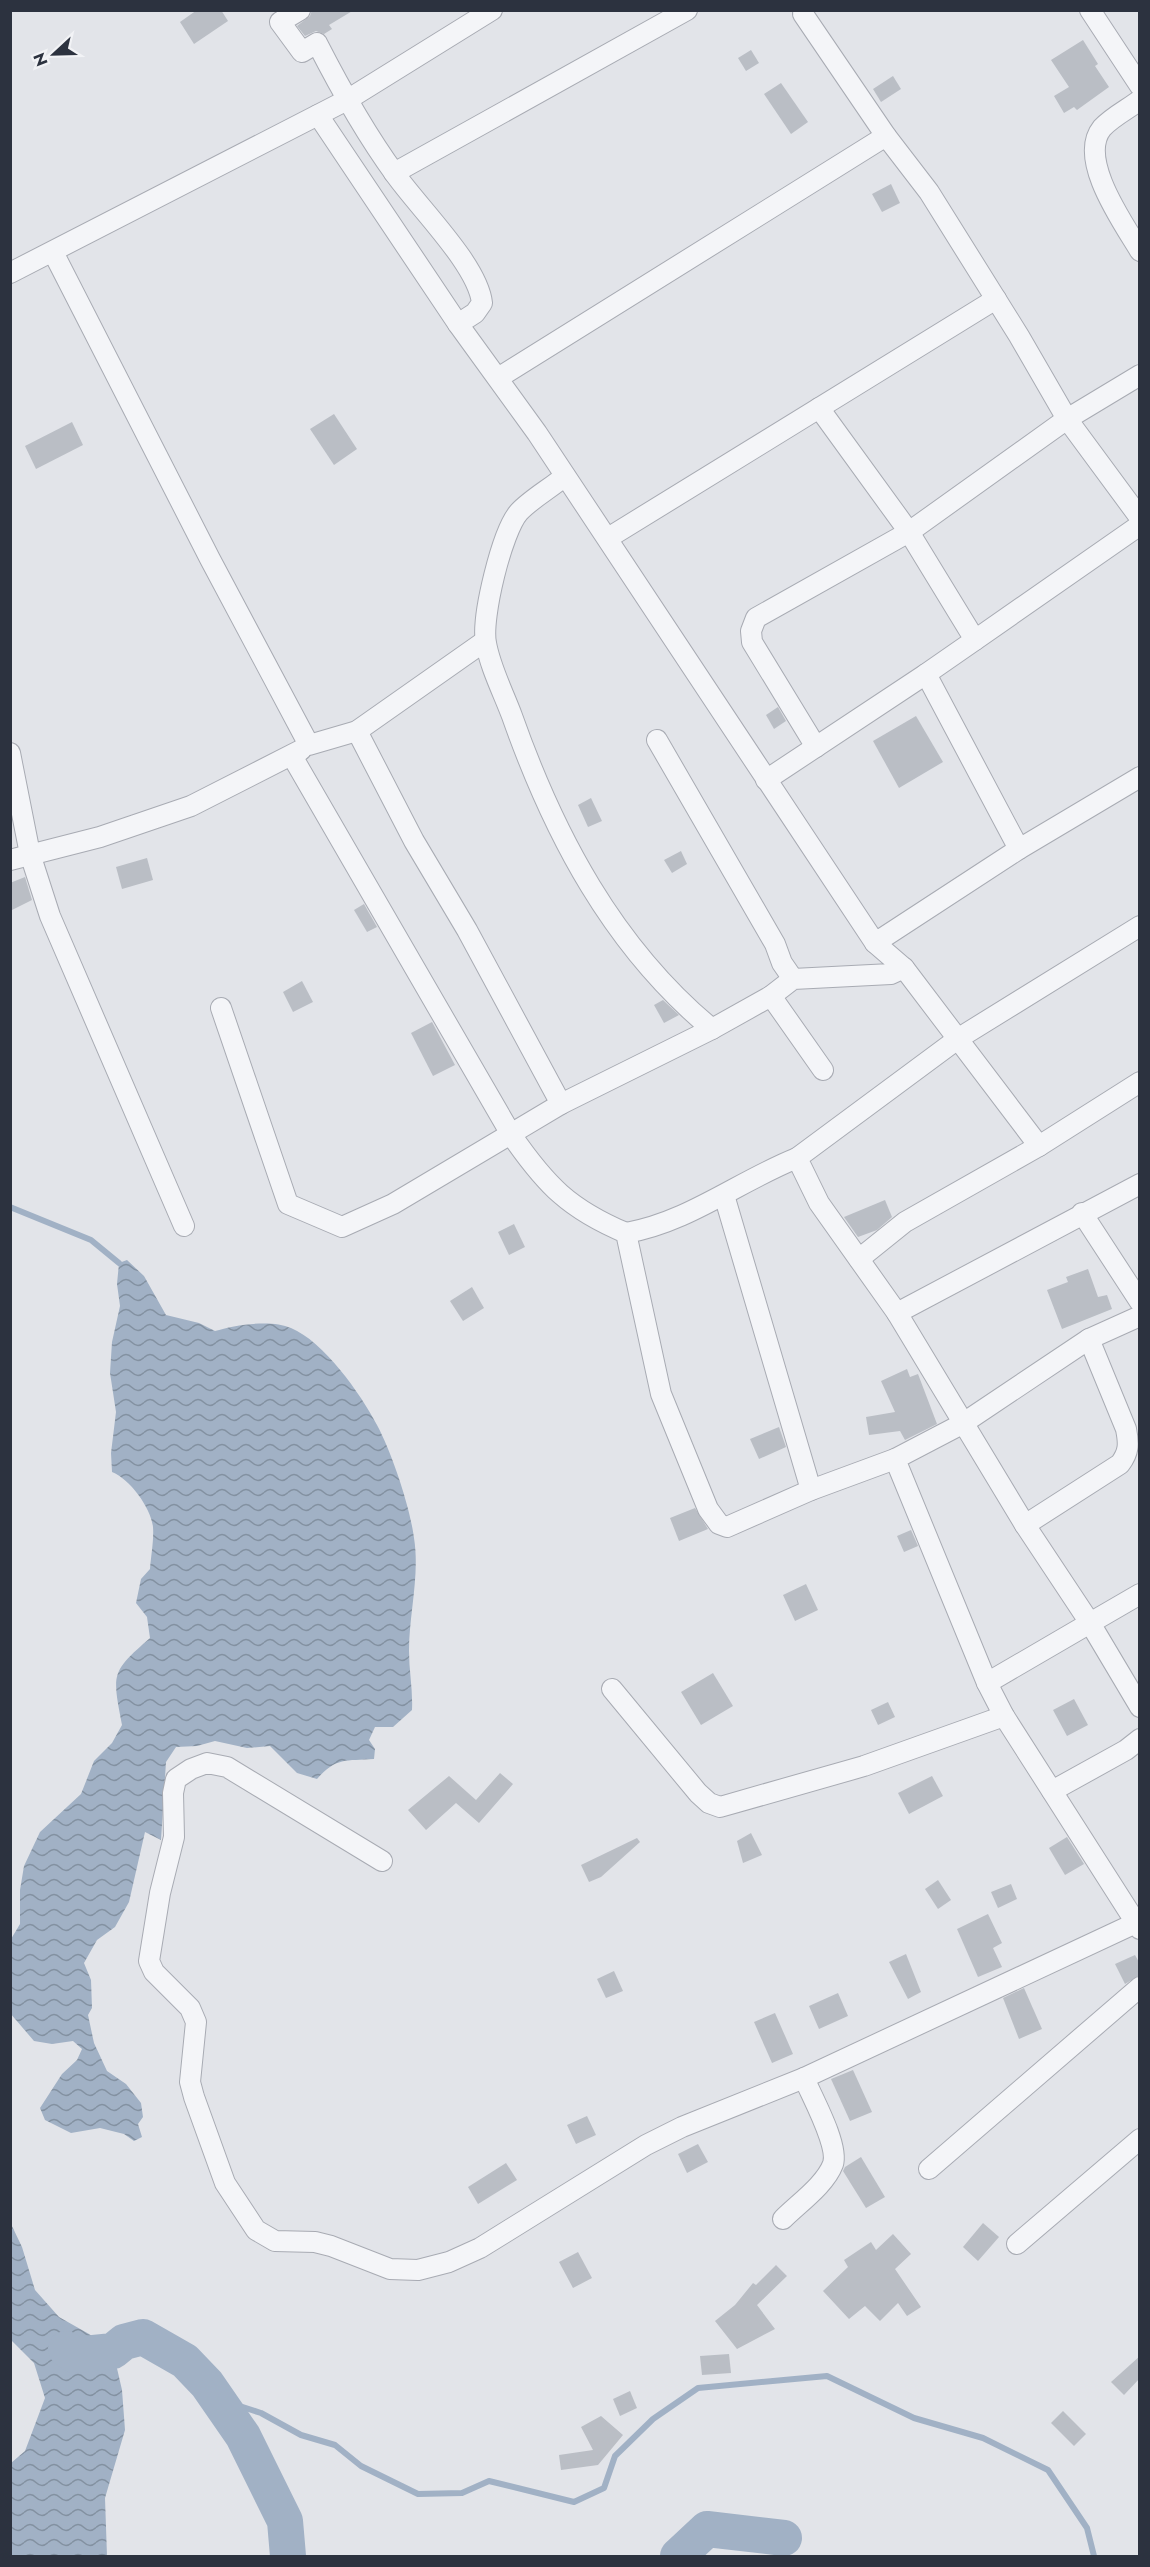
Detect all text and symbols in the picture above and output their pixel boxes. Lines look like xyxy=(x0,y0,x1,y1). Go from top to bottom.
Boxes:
north arrow xyxy=(24,24,84,84)
text: N xyxy=(28,49,54,70)

